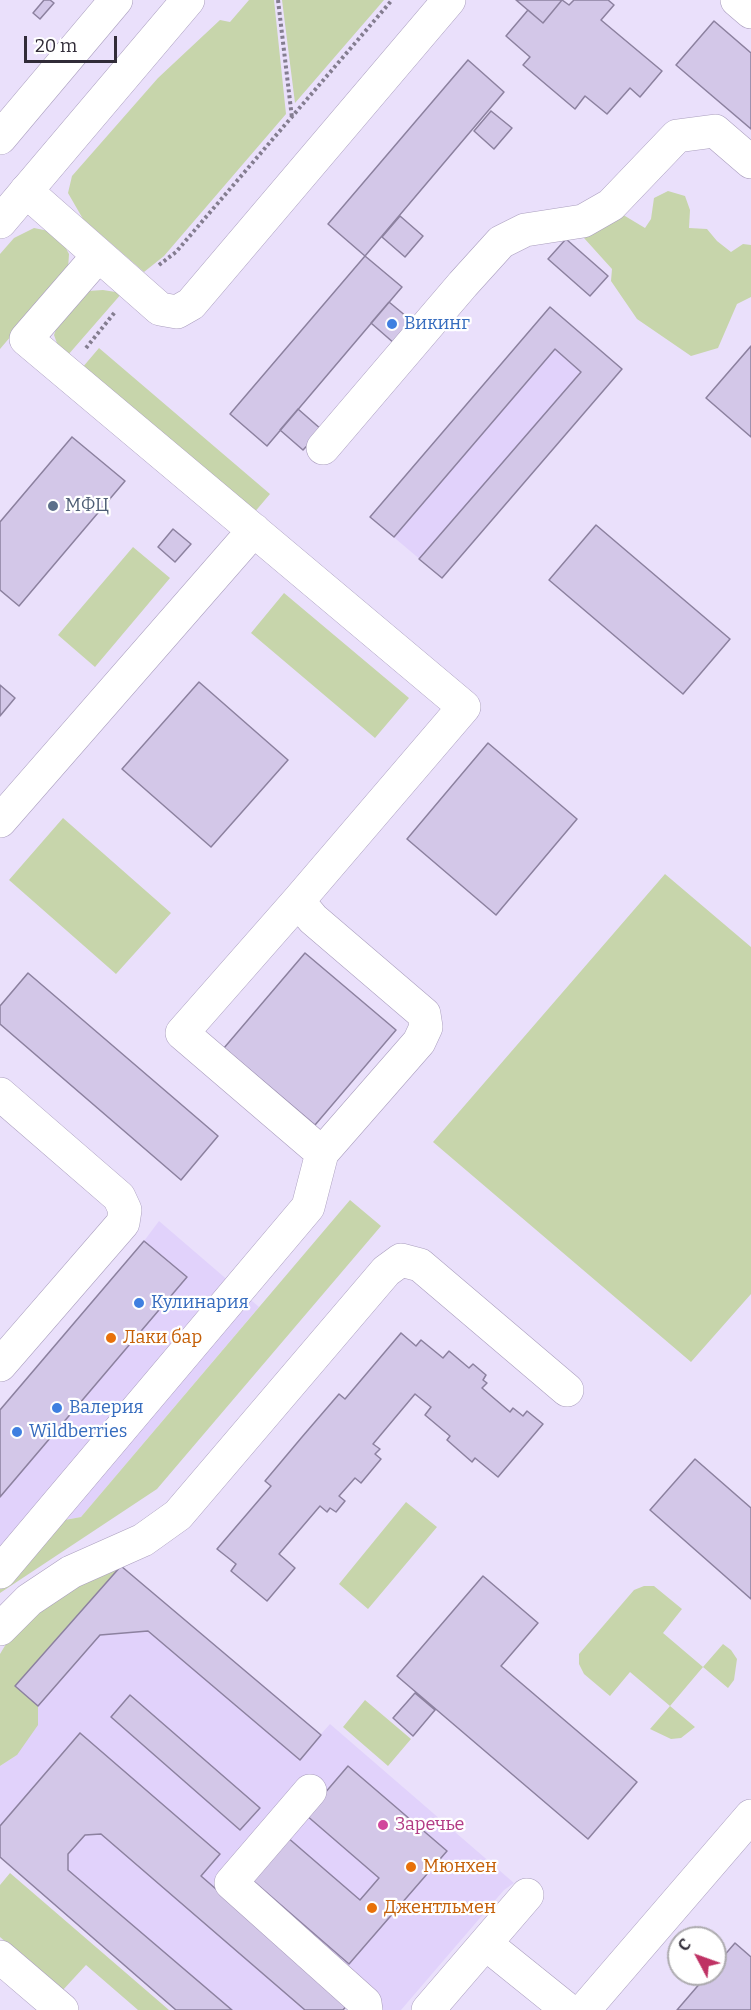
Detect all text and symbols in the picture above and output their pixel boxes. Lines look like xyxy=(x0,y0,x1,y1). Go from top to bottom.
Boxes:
scale bar xyxy=(27,24,120,62)
text: 20 m xyxy=(35,35,77,57)
place label: Викинг xyxy=(404,313,470,335)
marker: Викинг xyxy=(385,317,399,331)
place label: МФЦ xyxy=(65,495,109,517)
marker: МФЦ xyxy=(46,499,60,513)
place label: Кулинария xyxy=(151,1292,249,1314)
marker: Кулинария xyxy=(132,1296,146,1310)
place label: Лаки бар xyxy=(123,1327,202,1349)
marker: Лаки бар xyxy=(104,1331,118,1345)
place label: Валерия xyxy=(69,1397,144,1419)
marker: Валерия xyxy=(50,1401,64,1415)
place label: Wildberries xyxy=(29,1421,127,1443)
marker: Wildberries xyxy=(10,1425,24,1439)
place label: Заречье xyxy=(395,1814,464,1836)
marker: Заречье xyxy=(376,1818,390,1832)
place label: Мюнхен xyxy=(423,1856,497,1878)
marker: Мюнхен xyxy=(404,1860,418,1874)
place label: Джентльмен xyxy=(384,1897,496,1919)
marker: Джентльмен xyxy=(365,1901,379,1915)
north arrow xyxy=(667,1926,727,1986)
text: С xyxy=(674,1935,695,1955)

